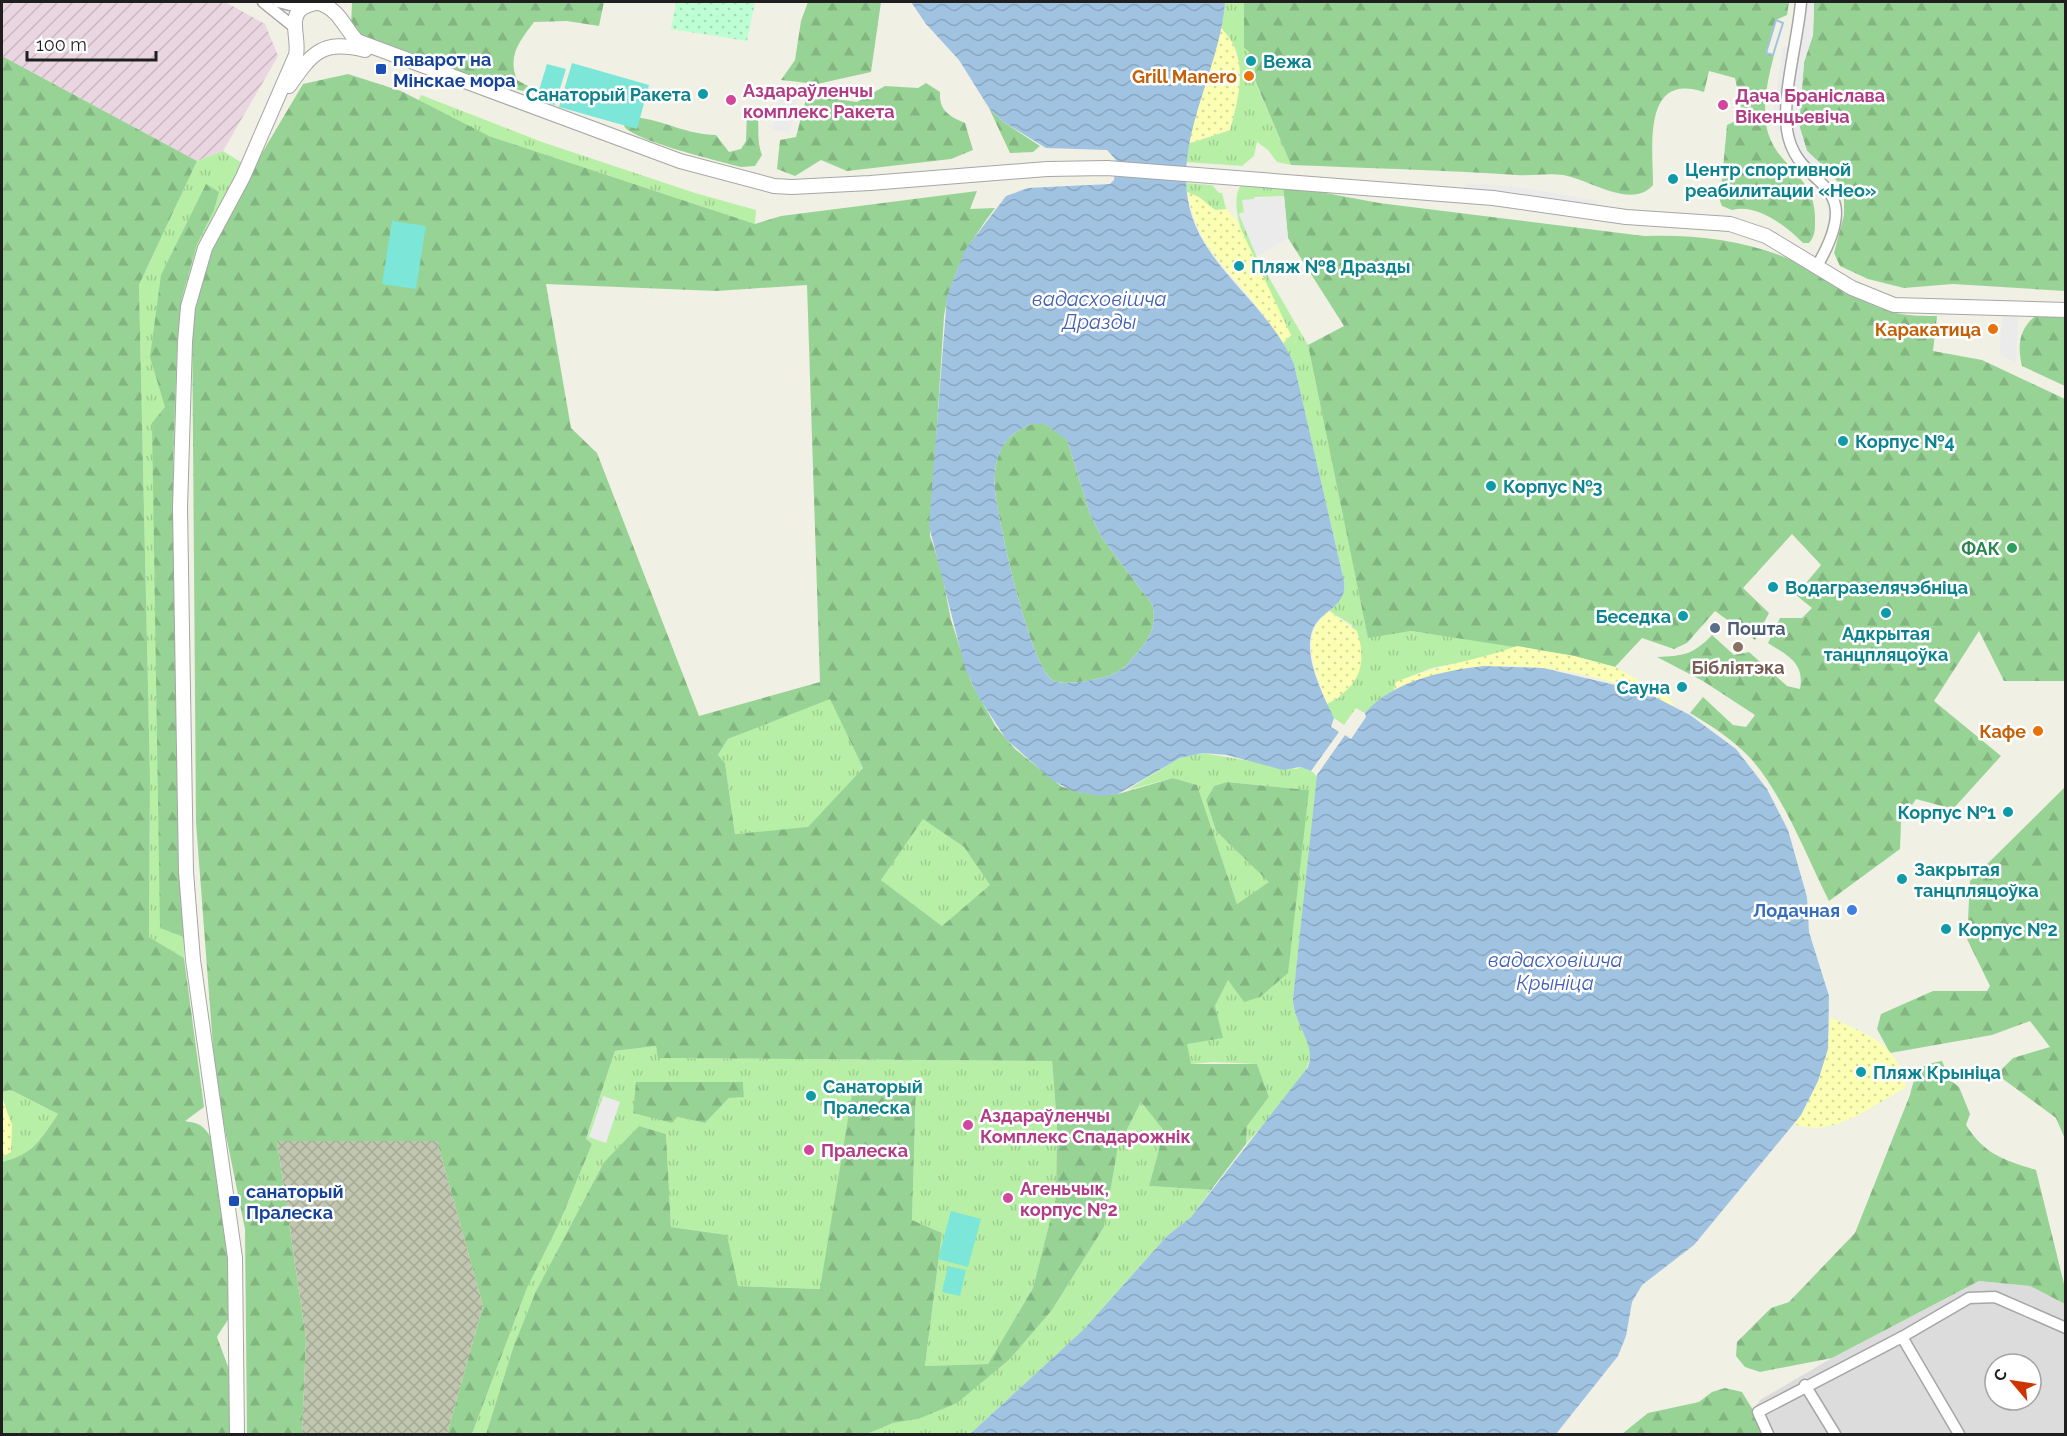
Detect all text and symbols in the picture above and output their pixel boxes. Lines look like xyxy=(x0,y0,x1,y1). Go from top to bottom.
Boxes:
scale bar xyxy=(27,24,156,62)
text: 100 m xyxy=(36,34,87,55)
place label: паварот на Мінскае мора xyxy=(393,49,516,91)
place label: Вежа xyxy=(1263,51,1312,72)
marker: Вежа xyxy=(1244,54,1258,68)
marker: паварот на Мінскае мора xyxy=(374,62,388,76)
place label: Grill Manero xyxy=(1132,66,1237,87)
marker: Grill Manero xyxy=(1242,69,1256,83)
place label: Аздараўленчы комплекс Ракета xyxy=(743,80,894,122)
place label: Санаторый Ракета xyxy=(526,84,691,105)
place label: Дача Браніслава Вікенцьевіча xyxy=(1735,85,1885,127)
marker: Санаторый Ракета xyxy=(696,87,710,101)
marker: Аздараўленчы комплекс Ракета xyxy=(724,93,738,107)
marker: Дача Браніслава Вікенцьевіча xyxy=(1716,98,1730,112)
place label: Центр спортивной реабилитации «Нео» xyxy=(1685,159,1877,201)
marker: Центр спортивной реабилитации «Нео» xyxy=(1666,172,1680,186)
place label: Пляж №8 Дразды xyxy=(1251,256,1411,277)
marker: Пляж №8 Дразды xyxy=(1232,259,1246,273)
water label: вадасховішча Дразды xyxy=(1032,287,1166,334)
place label: Каракатица xyxy=(1875,319,1981,340)
marker: Каракатица xyxy=(1986,322,2000,336)
place label: Корпус №4 xyxy=(1855,431,1955,452)
marker: Корпус №4 xyxy=(1836,434,1850,448)
place label: Корпус №3 xyxy=(1503,476,1603,497)
marker: Корпус №3 xyxy=(1484,479,1498,493)
place label: ФАК xyxy=(1961,538,2001,559)
marker: ФАК xyxy=(2005,541,2019,555)
place label: Водагразелячэбніца xyxy=(1785,577,1968,598)
marker: Водагразелячэбніца xyxy=(1766,580,1780,594)
place label: Беседка xyxy=(1595,606,1671,627)
marker: Адкрытая танцпляцоўка xyxy=(1879,606,1893,620)
marker: Беседка xyxy=(1676,609,1690,623)
place label: Пошта xyxy=(1727,618,1786,639)
marker: Пошта xyxy=(1708,621,1722,635)
place label: Адкрытая танцпляцоўка xyxy=(1824,623,1948,665)
marker: Бібліятэка xyxy=(1731,640,1745,654)
place label: Бібліятэка xyxy=(1691,657,1785,678)
place label: Сауна xyxy=(1617,677,1670,698)
marker: Сауна xyxy=(1675,680,1689,694)
place label: Кафе xyxy=(1979,721,2026,742)
marker: Кафе xyxy=(2031,724,2045,738)
place label: Корпус №1 xyxy=(1898,802,1996,823)
marker: Корпус №1 xyxy=(2001,805,2015,819)
place label: Закрытая танцпляцоўка xyxy=(1914,859,2039,901)
marker: Закрытая танцпляцоўка xyxy=(1895,872,1909,886)
place label: Лодачная xyxy=(1753,900,1840,921)
marker: Лодачная xyxy=(1845,903,1859,917)
place label: Корпус №2 xyxy=(1958,919,2058,940)
marker: Корпус №2 xyxy=(1939,922,1953,936)
water label: вадасховішча Крыніца xyxy=(1488,948,1622,995)
place label: Пляж Крыніца xyxy=(1873,1062,2001,1083)
marker: Пляж Крыніца xyxy=(1854,1065,1868,1079)
place label: Санаторый Пралеска xyxy=(823,1076,923,1118)
marker: Санаторый Пралеска xyxy=(804,1089,818,1103)
place label: Аздараўленчы Комплекс Спадарожнік xyxy=(980,1105,1191,1147)
marker: Аздараўленчы Комплекс Спадарожнік xyxy=(961,1118,975,1132)
place label: Пралеска xyxy=(821,1140,908,1161)
marker: Пралеска xyxy=(802,1143,816,1157)
place label: Агеньчык, корпус №2 xyxy=(1020,1178,1118,1220)
place label: санаторый Пралеска xyxy=(246,1181,344,1223)
marker: Агеньчык, корпус №2 xyxy=(1001,1191,1015,1205)
marker: санаторый Пралеска xyxy=(227,1194,241,1208)
north arrow xyxy=(1983,1352,2043,1412)
text: С xyxy=(1989,1366,2011,1384)

